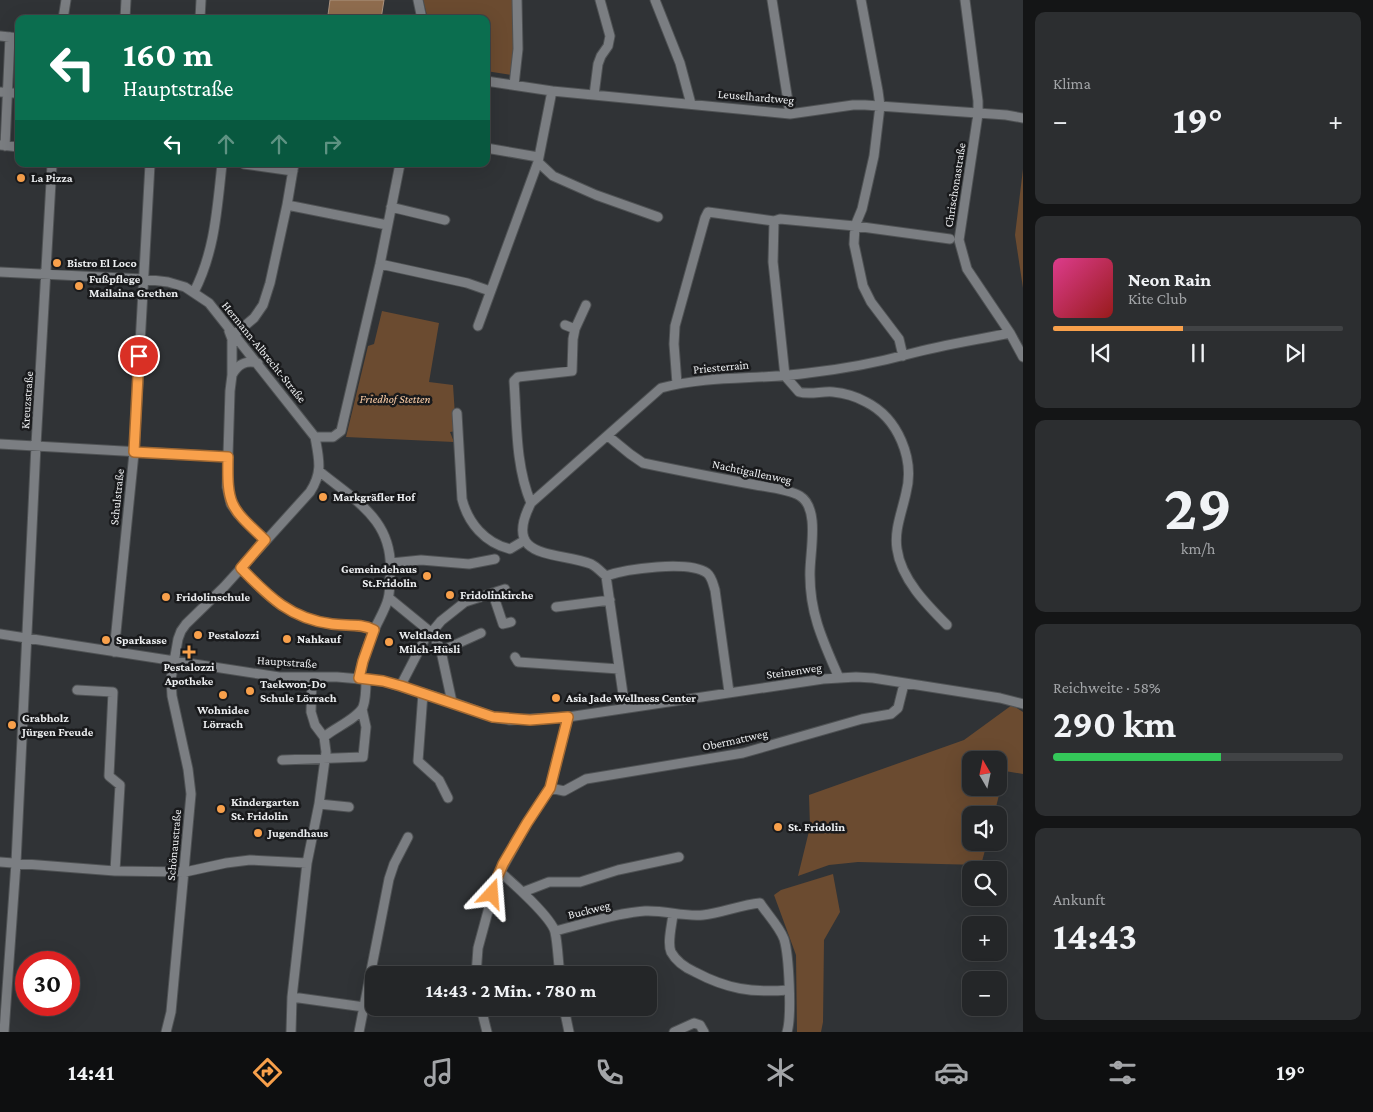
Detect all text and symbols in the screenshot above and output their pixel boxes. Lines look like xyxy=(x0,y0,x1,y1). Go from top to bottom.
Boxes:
icon: left xyxy=(40,35,105,100)
text: 160 m xyxy=(123,35,213,74)
text: Klima xyxy=(1053,75,1091,92)
text: Hauptstraße xyxy=(123,76,233,101)
street label: Leuselhardtweg xyxy=(717,87,795,107)
text: 19° xyxy=(1173,99,1223,141)
text: − xyxy=(1053,105,1068,136)
text: + xyxy=(1328,105,1343,136)
icon: left xyxy=(159,130,187,158)
icon: ahead xyxy=(212,130,240,158)
icon: ahead xyxy=(265,130,293,158)
icon: right xyxy=(318,130,346,158)
street label: Chrischonastraße xyxy=(941,142,969,228)
place label: La Pizza xyxy=(31,171,73,185)
marker: La Pizza xyxy=(15,172,27,184)
place label: Bistro El Loco xyxy=(67,256,137,270)
marker: Bistro El Loco xyxy=(51,257,63,269)
text: Neon Rain xyxy=(1128,269,1211,290)
place label: Fußpflege Mailaina Grethen xyxy=(89,272,178,300)
marker: Fußpflege Mailaina Grethen xyxy=(73,280,85,292)
text: Kite Club xyxy=(1128,290,1187,307)
street label: Hermann-Albrecht-Straße xyxy=(219,299,309,405)
pin xyxy=(118,335,160,377)
icon: previous xyxy=(1087,339,1115,367)
icon: pause xyxy=(1184,339,1212,367)
icon: next xyxy=(1281,339,1309,367)
icon: arrive xyxy=(125,342,153,370)
street label: Priesterrain xyxy=(692,358,750,376)
street label: Kreuzstraße xyxy=(18,371,36,429)
park label: Friedhof Stetten xyxy=(359,392,431,406)
street label: Nachtigallenweg xyxy=(711,457,793,487)
street label: Schulstraße xyxy=(107,468,127,526)
text: 29 xyxy=(1164,471,1232,543)
place label: Markgräfler Hof xyxy=(333,490,416,504)
marker: Markgräfler Hof xyxy=(317,491,329,503)
text: km/h xyxy=(1181,540,1215,557)
place label: Gemeindehaus St.Fridolin xyxy=(341,562,417,590)
marker: Gemeindehaus St.Fridolin xyxy=(421,570,433,582)
place label: Fridolinkirche xyxy=(460,588,534,602)
marker: Fridolinkirche xyxy=(444,589,456,601)
place label: Fridolinschule xyxy=(176,590,251,604)
marker: Fridolinschule xyxy=(160,591,172,603)
place label: Pestalozzi xyxy=(208,628,260,642)
place label: Weltladen Milch-Hüsli xyxy=(398,628,461,656)
marker: Pestalozzi xyxy=(192,629,204,641)
place label: Nahkauf xyxy=(297,632,342,646)
place label: Sparkasse xyxy=(116,633,167,647)
marker: Nahkauf xyxy=(281,633,293,645)
marker: Sparkasse xyxy=(100,634,112,646)
marker: Weltladen Milch-Hüsli xyxy=(383,636,395,648)
marker: Pestalozzi Apotheke xyxy=(183,646,195,658)
street label: Hauptstraße xyxy=(256,653,318,671)
place label: Pestalozzi Apotheke xyxy=(163,660,215,688)
street label: Steinenweg xyxy=(765,660,823,682)
place label: Taekwon-Do Schule Lörrach xyxy=(260,677,337,705)
text: Reichweite · 58% xyxy=(1053,679,1161,696)
marker: Taekwon-Do Schule Lörrach xyxy=(244,685,256,697)
marker: Wohnidee Lörrach xyxy=(217,689,229,701)
place label: Asia Jade Wellness Center xyxy=(565,691,696,705)
marker: Asia Jade Wellness Center xyxy=(550,692,562,704)
place label: Wohnidee Lörrach xyxy=(196,703,249,731)
text: 290 km xyxy=(1053,703,1176,745)
place label: Grabholz Jürgen Freude xyxy=(20,711,94,739)
marker: Grabholz Jürgen Freude xyxy=(6,719,18,731)
street label: Obermattweg xyxy=(701,726,769,754)
north arrow xyxy=(962,751,1008,796)
map controls xyxy=(962,751,1007,1016)
place label: Kindergarten St. Fridolin xyxy=(231,795,299,823)
marker: Kindergarten St. Fridolin xyxy=(215,803,227,815)
button: sound xyxy=(962,806,1007,851)
street label: Schönaustraße xyxy=(164,809,184,881)
place label: St. Fridolin xyxy=(788,820,845,834)
marker: St. Fridolin xyxy=(772,821,784,833)
place label: Jugendhaus xyxy=(266,826,328,840)
marker: Jugendhaus xyxy=(252,827,264,839)
button: search xyxy=(962,861,1007,906)
position arrow xyxy=(465,867,517,919)
text: Ankunft xyxy=(1053,891,1105,908)
street label: Buckweg xyxy=(566,898,612,922)
text: 14:43 xyxy=(1053,915,1137,957)
button: + xyxy=(962,916,1007,961)
speed limit sign: 30 xyxy=(15,951,80,1016)
button: − xyxy=(962,971,1007,1016)
text: 14:43 · 2 Min. · 780 m xyxy=(426,980,596,1001)
icon: directions xyxy=(250,1055,285,1090)
icon: music xyxy=(421,1055,456,1090)
icon: phone xyxy=(592,1055,627,1090)
icon: climate xyxy=(763,1055,798,1090)
icon: car xyxy=(934,1055,969,1090)
icon: filters xyxy=(1105,1055,1140,1090)
text: 14:41 xyxy=(68,1060,114,1085)
text: 19° xyxy=(1276,1060,1305,1085)

